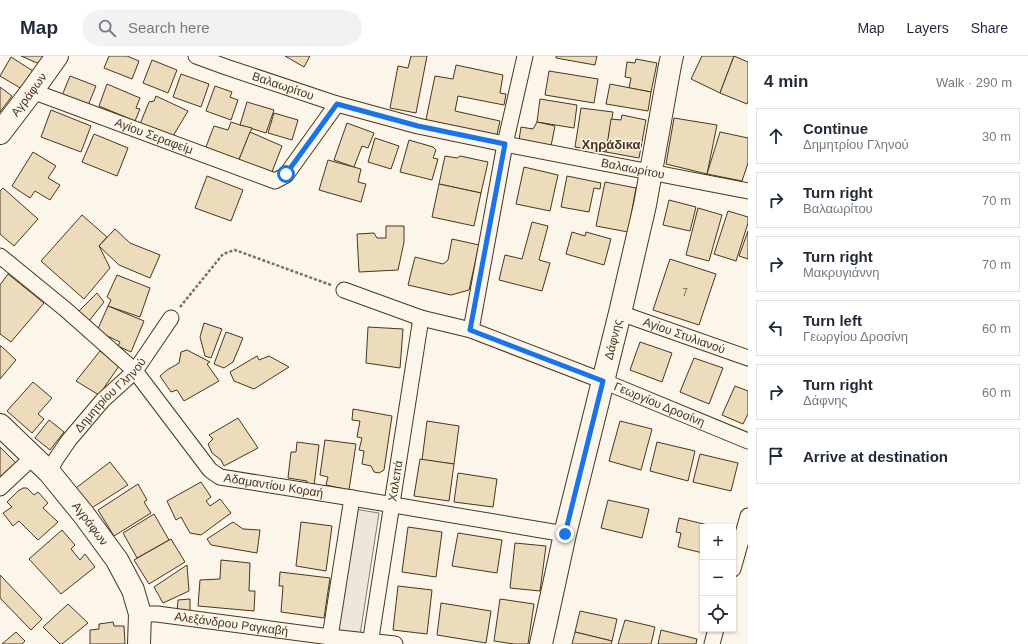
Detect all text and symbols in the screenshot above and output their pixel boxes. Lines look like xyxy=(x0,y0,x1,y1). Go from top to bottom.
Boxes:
search box xyxy=(82,10,362,46)
text: Map xyxy=(20,17,58,38)
icon: search xyxy=(96,17,118,39)
text: Search here xyxy=(128,19,210,36)
text: Map xyxy=(857,20,885,36)
text: Layers xyxy=(907,20,949,36)
text: Share xyxy=(971,20,1008,36)
street label: Βαλαωρίτου xyxy=(250,69,316,103)
street label: Αγράφων xyxy=(8,70,50,119)
text: 4 min xyxy=(764,72,808,91)
text: Walk · 290 m xyxy=(936,75,1012,90)
street label: Αγίου Σεραφείμ xyxy=(113,115,195,157)
text: Continue xyxy=(803,120,868,137)
icon: ahead xyxy=(765,125,787,147)
text: 30 m xyxy=(982,129,1011,144)
district label: Χηράδικα xyxy=(582,137,640,152)
text: Δημητρίου Γληνού xyxy=(803,137,909,152)
street label: Βαλαωρίτου xyxy=(600,156,666,182)
route start xyxy=(277,165,295,183)
text: Turn right xyxy=(803,184,873,201)
icon: right xyxy=(765,189,787,211)
text: 70 m xyxy=(982,193,1011,208)
text: Βαλαωρίτου xyxy=(803,201,873,216)
text: Turn right xyxy=(803,248,873,265)
icon: right xyxy=(765,253,787,275)
text: 70 m xyxy=(982,257,1011,272)
text: Μακρυγιάννη xyxy=(803,265,879,280)
house number: 7 xyxy=(682,287,688,298)
text: Turn left xyxy=(803,312,862,329)
street label: Αγίου Στυλιανού xyxy=(641,315,727,356)
icon: left xyxy=(765,317,787,339)
street label: Δάφνης xyxy=(602,318,625,361)
text: 60 m xyxy=(982,321,1011,336)
text: Γεωργίου Δροσίνη xyxy=(803,329,908,344)
street label: Δημητρίου Γληνού xyxy=(72,355,149,435)
text: Turn right xyxy=(803,376,873,393)
street label: Γεωργίου Δροσίνη xyxy=(612,379,707,429)
icon: right xyxy=(765,381,787,403)
text: 60 m xyxy=(982,385,1011,400)
text: Δάφνης xyxy=(803,393,848,408)
icon: arrive xyxy=(765,445,787,467)
text: Arrive at destination xyxy=(803,448,948,465)
street label: Χαλεπά xyxy=(385,459,406,502)
street label: Αδαμαντίου Κοραή xyxy=(223,471,324,500)
street label: Αγράφων xyxy=(69,499,111,548)
map controls xyxy=(700,524,736,632)
button: + xyxy=(700,524,736,560)
route end xyxy=(556,525,574,543)
button: − xyxy=(700,560,736,596)
button: locate xyxy=(700,596,736,632)
street label: Αλεξάνδρου Ραγκαβή xyxy=(174,609,289,638)

